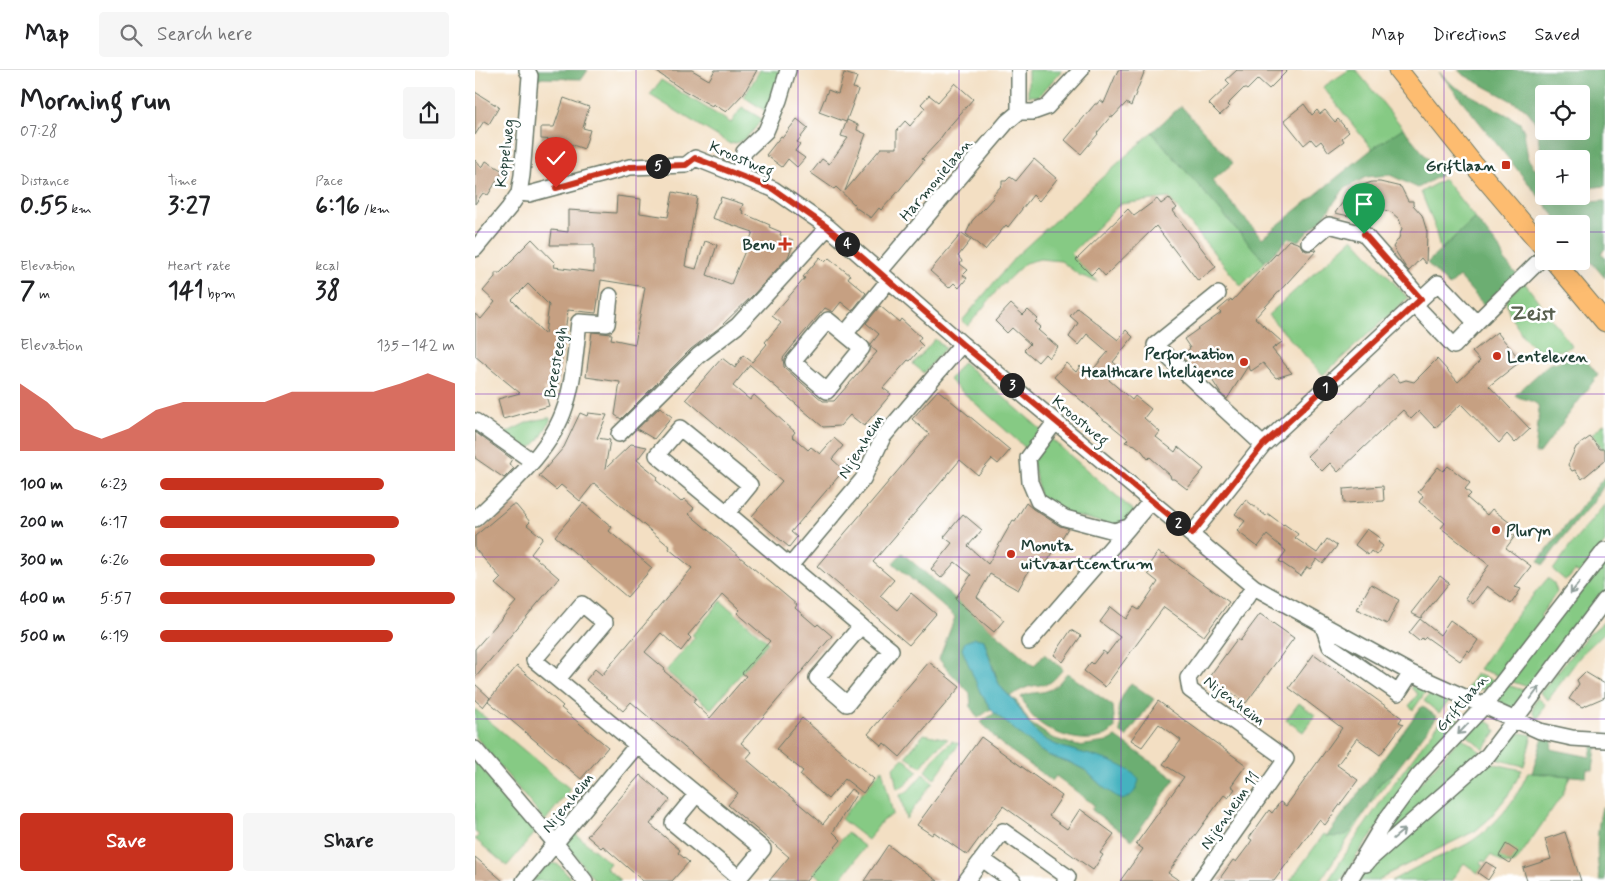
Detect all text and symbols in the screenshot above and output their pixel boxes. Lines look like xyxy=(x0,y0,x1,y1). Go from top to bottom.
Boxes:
search box xyxy=(99,12,449,57)
text: Map xyxy=(25,19,69,50)
icon: search xyxy=(117,21,145,49)
text: Search here xyxy=(157,22,253,47)
text: Map xyxy=(1372,23,1405,47)
text: Directions xyxy=(1433,23,1507,47)
text: Saved xyxy=(1535,23,1580,47)
text: Morning run xyxy=(20,83,171,120)
map controls xyxy=(1535,85,1590,270)
button: locate xyxy=(1535,85,1590,140)
button: share xyxy=(403,87,455,139)
street label: Koppelweg xyxy=(491,118,521,189)
text: 07:28 xyxy=(20,121,58,142)
street label: Harmonielaan xyxy=(895,134,977,226)
street label: Kroostweg xyxy=(705,136,777,183)
pin xyxy=(535,137,577,188)
icon: check xyxy=(542,144,570,172)
button: + xyxy=(1535,150,1590,205)
pin: 5 xyxy=(645,154,671,178)
place label: Griftlaan xyxy=(1426,156,1496,177)
text: 5 xyxy=(654,157,663,175)
marker: Griftlaan xyxy=(1500,159,1512,171)
text: Distance xyxy=(20,172,69,190)
text: Time xyxy=(168,172,197,190)
text: Pace xyxy=(315,172,343,190)
pin xyxy=(1343,183,1385,234)
text: 0.55 xyxy=(20,190,68,223)
text: 3:27 xyxy=(168,190,210,223)
text: 6:16 xyxy=(315,190,360,223)
icon: arrive xyxy=(1350,190,1378,218)
text: km xyxy=(68,200,92,218)
text: /km xyxy=(360,200,390,218)
button: − xyxy=(1535,215,1590,270)
pin: 4 xyxy=(835,232,859,256)
place label: Benu xyxy=(742,235,775,256)
text: 4 xyxy=(843,235,852,253)
marker: Benu xyxy=(779,238,791,250)
text: Elevation xyxy=(20,257,75,275)
text: Heart rate xyxy=(168,257,231,275)
text: kcal xyxy=(315,257,339,275)
text: 7 xyxy=(20,275,35,308)
text: 141 xyxy=(168,275,204,308)
text: 38 xyxy=(315,275,340,308)
text: m xyxy=(35,285,50,303)
text: bpm xyxy=(204,285,236,303)
district label: Zeist xyxy=(1511,300,1556,328)
street label: Breesteegh xyxy=(540,325,573,400)
text: Elevation xyxy=(20,335,83,356)
text: 135–142 m xyxy=(376,335,455,356)
place label: Performation Healthcare Intelligence xyxy=(1081,344,1234,384)
place label: Lenteleven xyxy=(1507,347,1589,368)
marker: Lenteleven xyxy=(1491,350,1503,362)
marker: Performation Healthcare Intelligence xyxy=(1238,356,1250,368)
pin: 3 xyxy=(999,372,1025,398)
text: 3 xyxy=(1009,376,1016,394)
pin: 1 xyxy=(1313,376,1337,400)
text: 1 xyxy=(1322,379,1329,397)
street label: Kroostweg xyxy=(1046,391,1113,452)
street label: Nijenheim xyxy=(833,411,889,483)
text: 100 m xyxy=(20,474,63,495)
text: 6:23 xyxy=(100,474,127,495)
pin: 2 xyxy=(1165,510,1191,536)
text: 200 m xyxy=(20,512,64,533)
text: 6:17 xyxy=(100,512,128,533)
text: 2 xyxy=(1175,514,1182,532)
place label: Pluryn xyxy=(1506,521,1551,542)
marker: Pluryn xyxy=(1490,524,1502,536)
place label: Monuta uitvaartcentrum xyxy=(1021,536,1153,575)
marker: Monuta uitvaartcentrum xyxy=(1005,548,1017,560)
text: 300 m xyxy=(20,550,63,571)
text: 6:26 xyxy=(100,550,129,571)
one-way arrow xyxy=(1569,581,1580,594)
text: 400 m xyxy=(20,588,65,609)
text: 5:57 xyxy=(100,588,132,609)
text: 500 m xyxy=(20,626,65,647)
text: 6:19 xyxy=(100,626,129,647)
street label: Griftlaan xyxy=(1431,669,1493,736)
street label: Nijenheim xyxy=(1199,671,1269,731)
one-way arrow xyxy=(1530,687,1541,700)
one-way arrow xyxy=(1457,722,1469,735)
street label: Nijenheim xyxy=(537,768,599,838)
street label: Nijenheim 11 xyxy=(1196,768,1265,854)
button: Save xyxy=(20,813,233,871)
button: Share xyxy=(243,813,455,871)
one-way arrow xyxy=(1392,829,1405,840)

